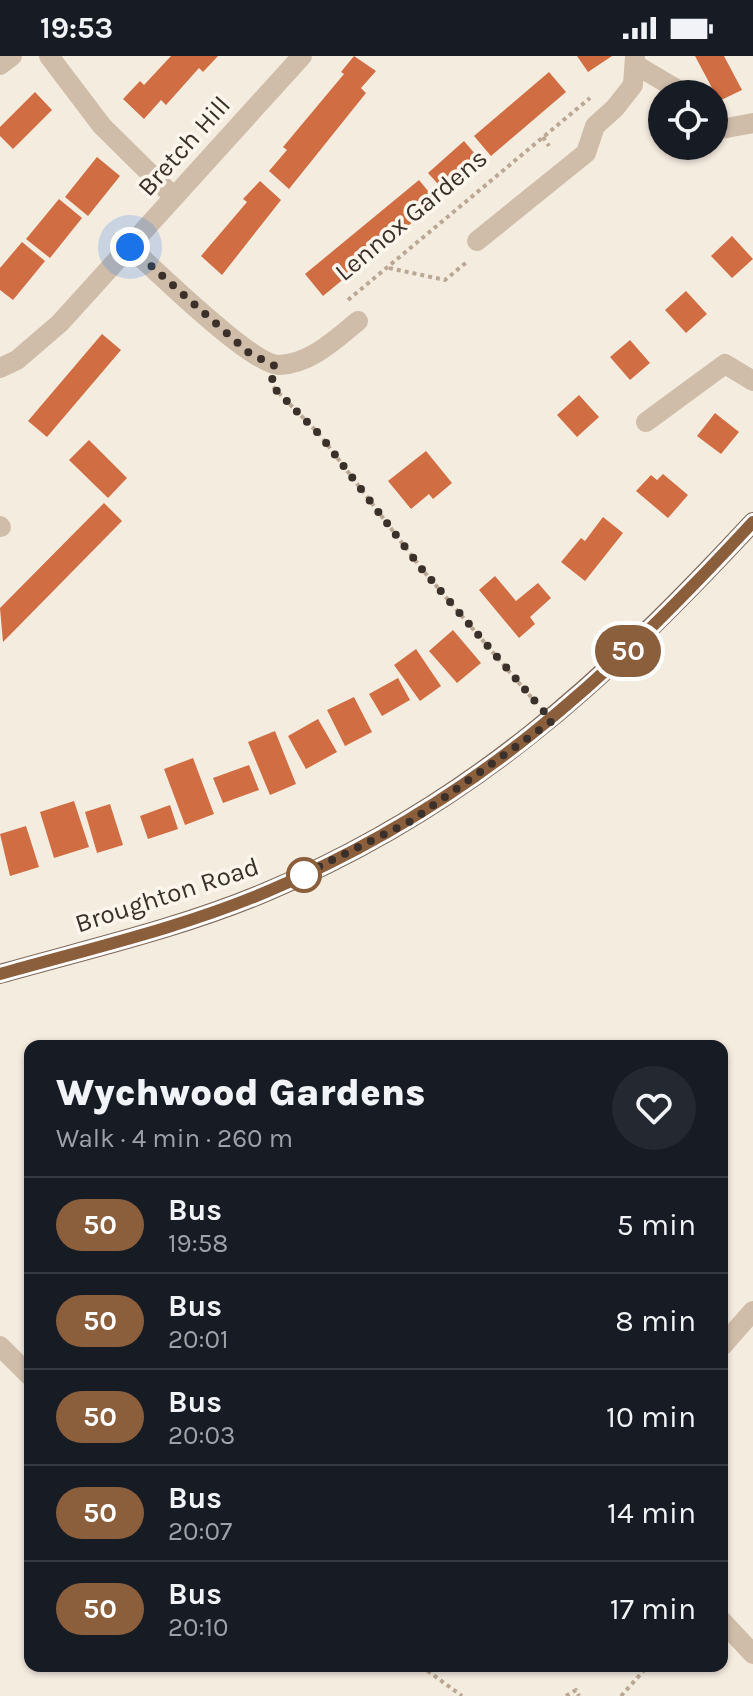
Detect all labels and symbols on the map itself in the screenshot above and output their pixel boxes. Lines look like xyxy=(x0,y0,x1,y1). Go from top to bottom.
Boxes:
street label: Bretch Hill xyxy=(131,90,237,202)
street label: Lennox Gardens xyxy=(329,142,493,288)
your location xyxy=(110,227,150,267)
line badge: 50 xyxy=(592,625,664,677)
street label: Broughton Road xyxy=(71,851,263,939)
unlabelled marker xyxy=(287,858,321,892)

